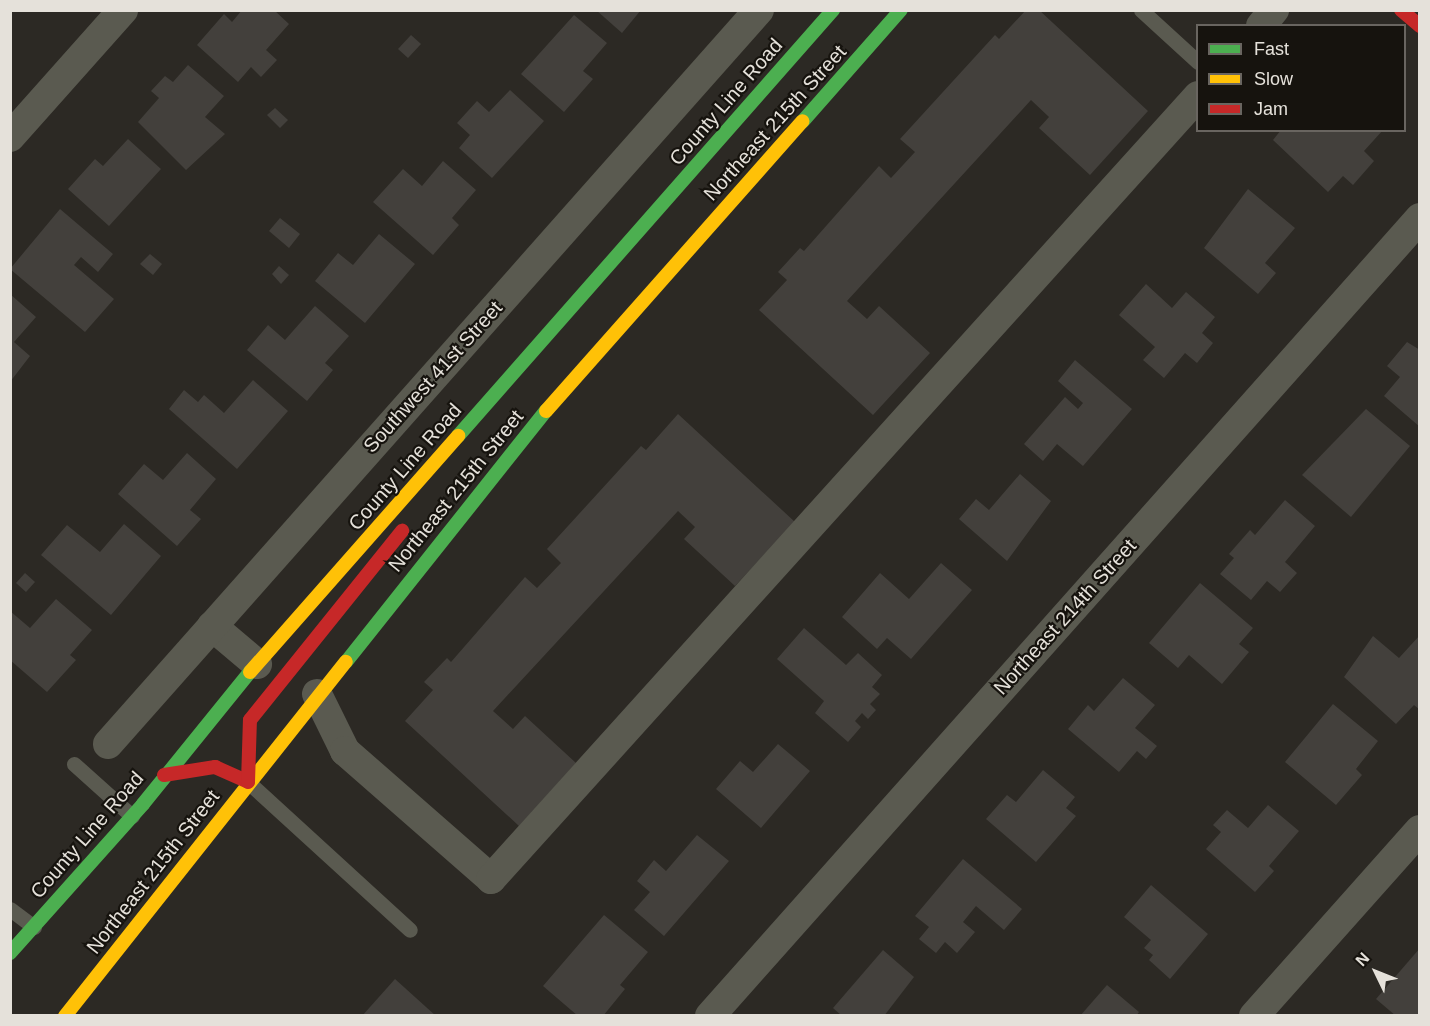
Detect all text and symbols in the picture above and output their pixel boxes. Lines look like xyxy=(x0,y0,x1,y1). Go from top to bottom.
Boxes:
legend xyxy=(1196,24,1406,132)
street label: County Line Road xyxy=(664,34,788,170)
text: Fast xyxy=(1254,39,1289,59)
street label: Northeast 215th Street xyxy=(699,40,851,206)
text: Slow xyxy=(1254,69,1293,89)
text: Jam xyxy=(1254,99,1288,119)
street label: Southwest 41st Street xyxy=(359,296,507,458)
street label: County Line Road xyxy=(343,399,467,535)
street label: Northeast 215th Street xyxy=(383,405,529,577)
street label: Northeast 214th Street xyxy=(989,534,1141,700)
street label: County Line Road xyxy=(25,767,149,903)
street label: Northeast 215th Street xyxy=(82,785,224,959)
north arrow xyxy=(1346,942,1406,1002)
text: N xyxy=(1352,949,1373,969)

